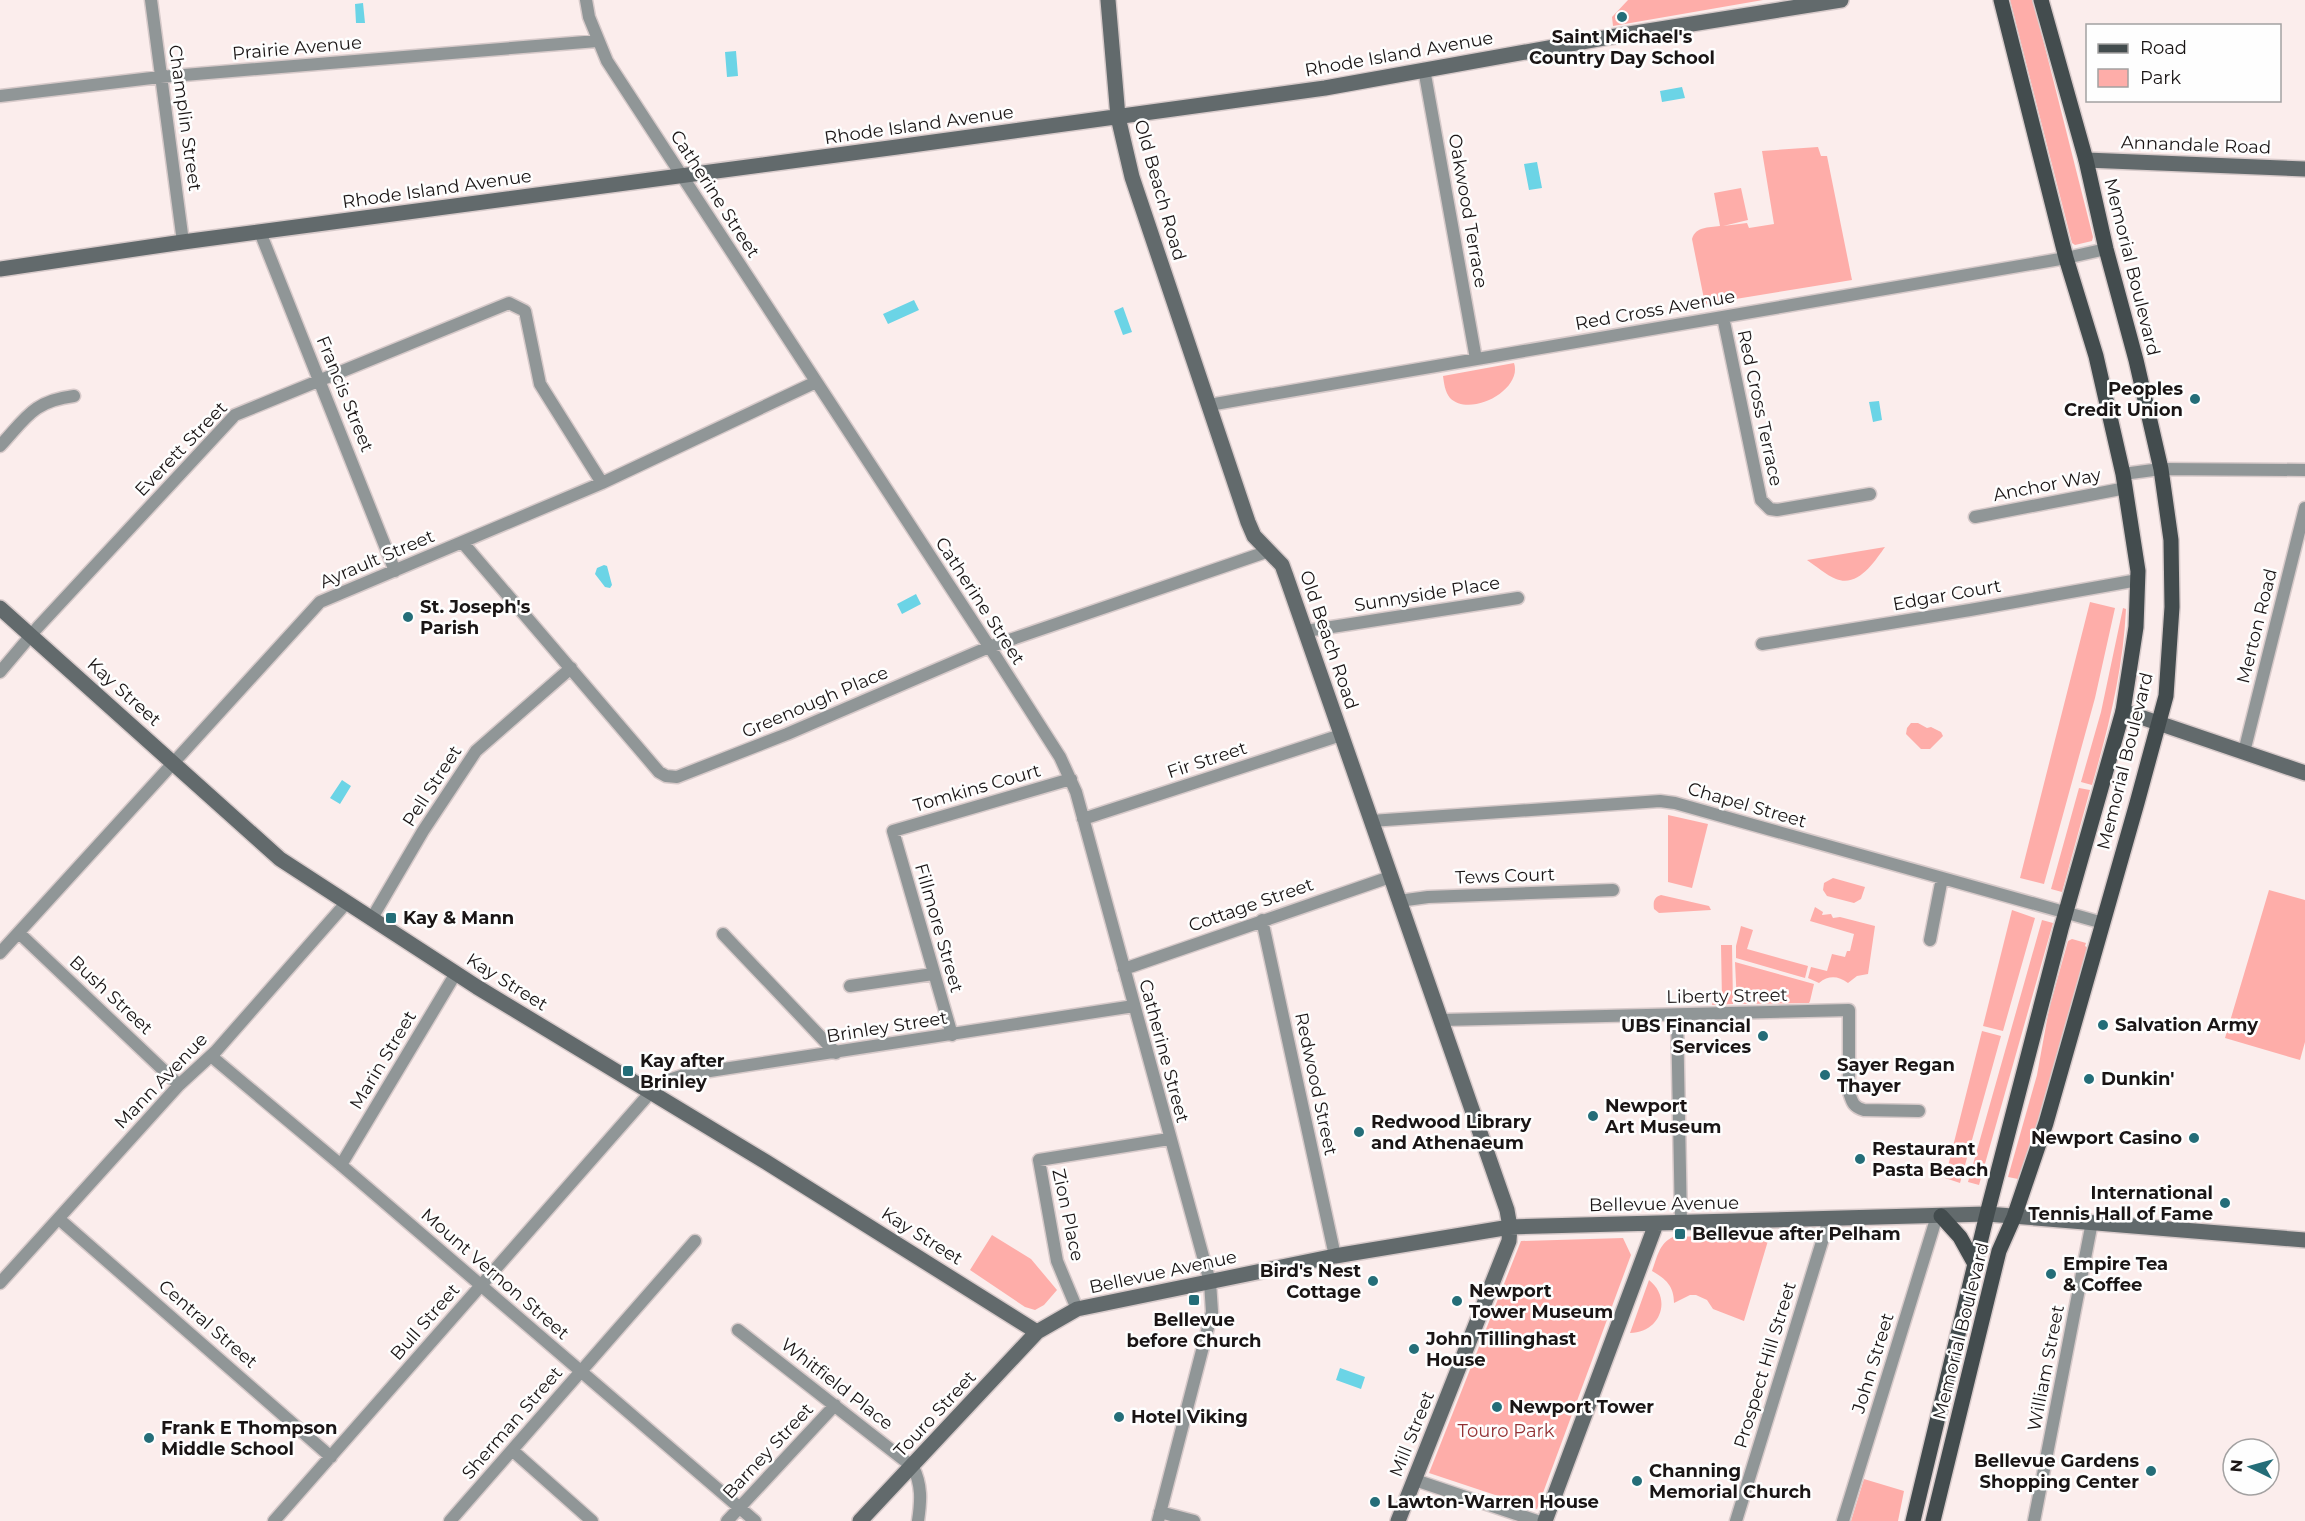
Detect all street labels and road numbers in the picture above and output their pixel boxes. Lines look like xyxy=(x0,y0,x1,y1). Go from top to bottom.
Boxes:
street label: Rhode Island Avenue xyxy=(1303,27,1495,81)
street label: Prairie Avenue xyxy=(231,31,363,65)
street label: Champlin Street xyxy=(164,43,206,193)
street label: Rhode Island Avenue xyxy=(823,101,1015,149)
street label: Old Beach Road xyxy=(1129,117,1191,263)
street label: Catherine Street xyxy=(666,126,764,262)
street label: Annandale Road xyxy=(2120,131,2272,159)
street label: Oakwood Terrace xyxy=(1444,132,1492,290)
street label: Rhode Island Avenue xyxy=(341,165,533,213)
street label: Memorial Boulevard xyxy=(2099,176,2165,358)
street label: Red Cross Avenue xyxy=(1573,285,1737,335)
street label: Red Cross Terrace xyxy=(1733,328,1787,488)
street label: Francis Street xyxy=(312,333,378,455)
street label: Everett Street xyxy=(130,397,232,501)
street label: Anchor Way xyxy=(1991,464,2103,506)
street label: Ayrault Street xyxy=(316,525,438,593)
street label: Catherine Street xyxy=(931,533,1029,669)
street label: Merton Road xyxy=(2232,566,2282,686)
street label: Old Beach Road xyxy=(1295,568,1363,712)
street label: Sunnyside Place xyxy=(1352,572,1502,616)
street label: Edgar Court xyxy=(1891,575,2003,615)
street label: Kay Street xyxy=(83,653,165,731)
street label: Greenough Place xyxy=(739,661,892,743)
street label: Memorial Boulevard xyxy=(2092,670,2158,852)
street label: Fir Street xyxy=(1164,737,1250,783)
street label: Pell Street xyxy=(398,741,466,831)
street label: Tomkins Court xyxy=(911,759,1043,817)
street label: Chapel Street xyxy=(1685,778,1809,832)
street label: Fillmore Street xyxy=(910,861,968,995)
street label: Tews Court xyxy=(1455,863,1555,889)
street label: Cottage Street xyxy=(1186,873,1316,937)
street label: Kay Street xyxy=(462,948,552,1016)
street label: Bush Street xyxy=(65,951,157,1039)
street label: Catherine Street xyxy=(1134,977,1194,1125)
street label: Liberty Street xyxy=(1666,984,1788,1008)
street label: Marin Street xyxy=(345,1007,421,1113)
street label: Brinley Street xyxy=(825,1007,949,1047)
street label: Redwood Street xyxy=(1290,1011,1342,1157)
street label: Mann Avenue xyxy=(110,1028,212,1134)
street label: Zion Place xyxy=(1047,1167,1089,1263)
street label: Bellevue Avenue xyxy=(1589,1192,1739,1216)
street label: Kay Street xyxy=(877,1202,967,1270)
street label: Mount Vernon Street xyxy=(416,1204,574,1344)
street label: Memorial Boulevard xyxy=(1928,1240,1994,1422)
street label: Bellevue Avenue xyxy=(1087,1246,1239,1298)
street label: Central Street xyxy=(154,1275,262,1373)
street label: Bull Street xyxy=(386,1279,464,1365)
street label: Prospect Hill Street xyxy=(1729,1279,1801,1451)
street label: William Street xyxy=(2023,1303,2069,1433)
street label: John Street xyxy=(1847,1310,1899,1417)
street label: Whitfield Place xyxy=(776,1333,898,1435)
street label: Sherman Street xyxy=(457,1362,567,1484)
street label: Touro Street xyxy=(889,1366,981,1462)
street label: Mill Street xyxy=(1385,1388,1439,1480)
street label: Barney Street xyxy=(718,1398,818,1504)

